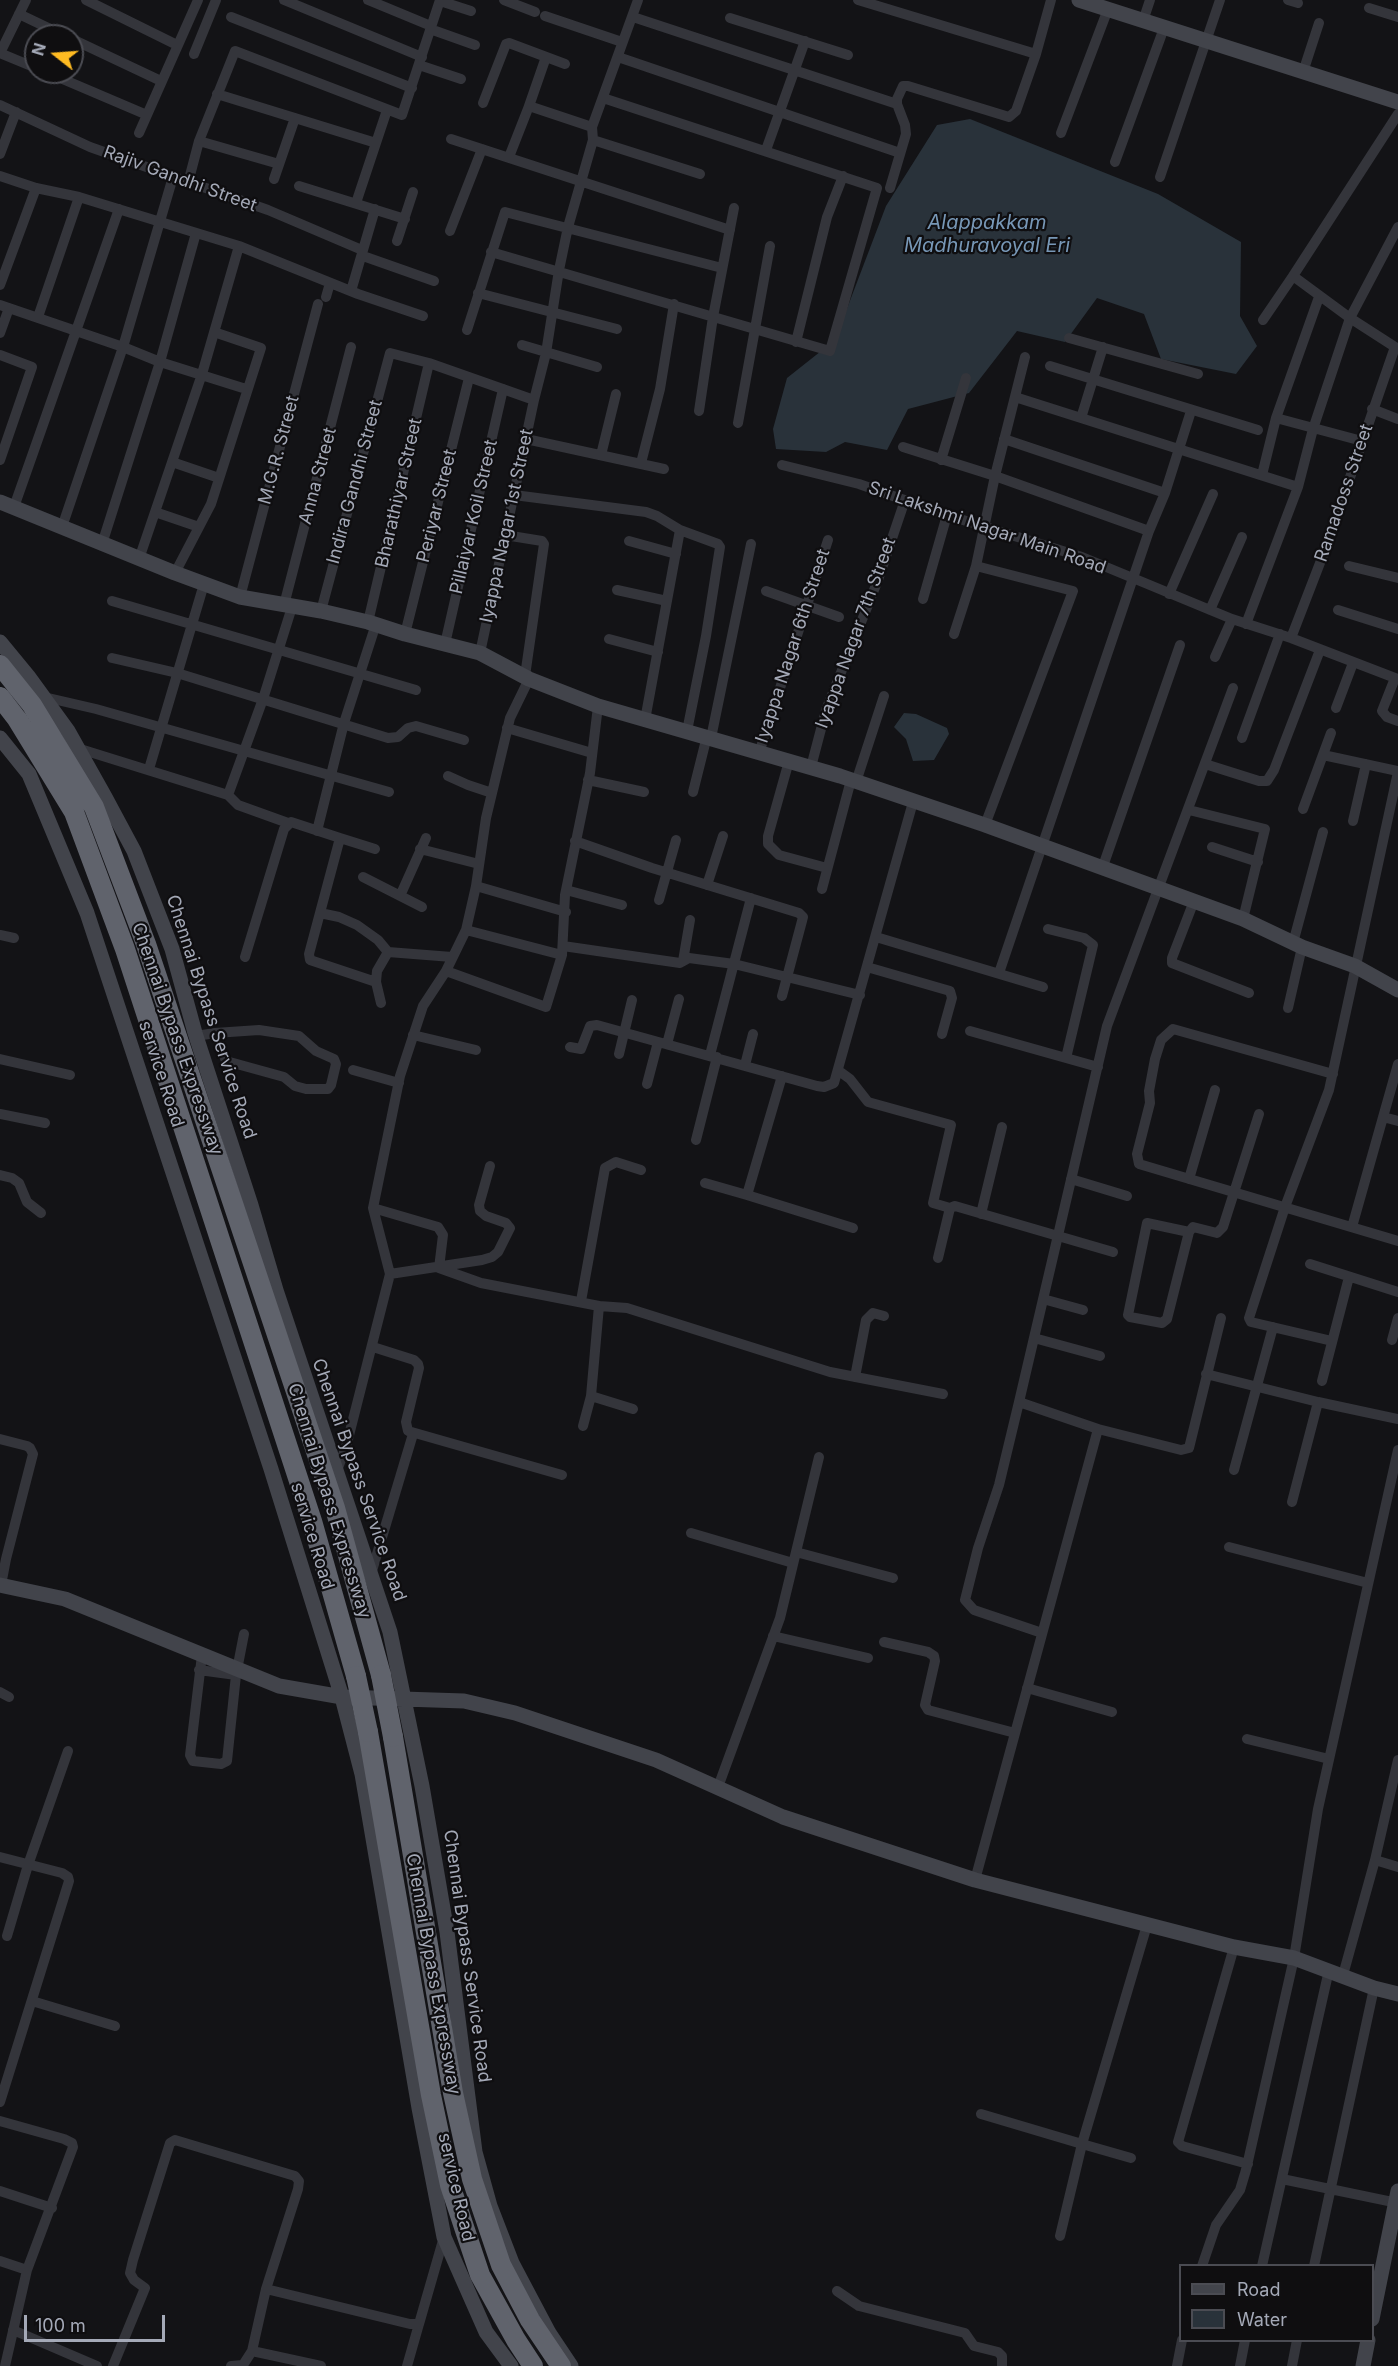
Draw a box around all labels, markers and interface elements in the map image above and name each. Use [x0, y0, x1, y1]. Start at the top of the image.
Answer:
north arrow [24, 24, 84, 84]
text: N [27, 41, 50, 58]
street label: Rajiv Gandhi Street [100, 141, 260, 217]
water label: Alappakkam Madhuravoyal Eri [904, 211, 1070, 258]
street label: M.G.R. Street [254, 393, 304, 507]
street label: Indira Gandhi Street [323, 398, 387, 566]
street label: Bharathiyar Street [371, 416, 427, 570]
street label: Ramadoss Street [1310, 421, 1378, 565]
street label: Anna Street [295, 425, 341, 527]
street label: Iyappa Nagar 1st Street [476, 427, 538, 625]
street label: Pillaiyar Koil Street [446, 438, 502, 596]
street label: Periyar Street [412, 447, 462, 565]
street label: Sri Lakshmi Nagar Main Road [865, 477, 1109, 579]
street label: Iyappa Nagar 7th Street [811, 535, 901, 731]
street label: Iyappa Nagar 6th Street [751, 546, 835, 746]
street label: Chennai Bypass Service Road [161, 892, 261, 1142]
street label: Chennai Bypass Expressway [127, 920, 227, 1158]
street label: service Road [134, 1018, 188, 1130]
street label: Chennai Bypass Service Road [307, 1356, 411, 1604]
street label: Chennai Bypass Expressway [283, 1381, 375, 1621]
street label: service Road [285, 1480, 339, 1592]
street label: Chennai Bypass Service Road [439, 1828, 495, 2084]
street label: Chennai Bypass Expressway [401, 1852, 465, 2096]
street label: service Road [433, 2131, 479, 2243]
legend [1179, 2264, 1374, 2342]
text: Road [1237, 2279, 1280, 2300]
scale bar [27, 2303, 168, 2341]
text: Water [1237, 2309, 1287, 2330]
text: 100 m [35, 2315, 86, 2336]

